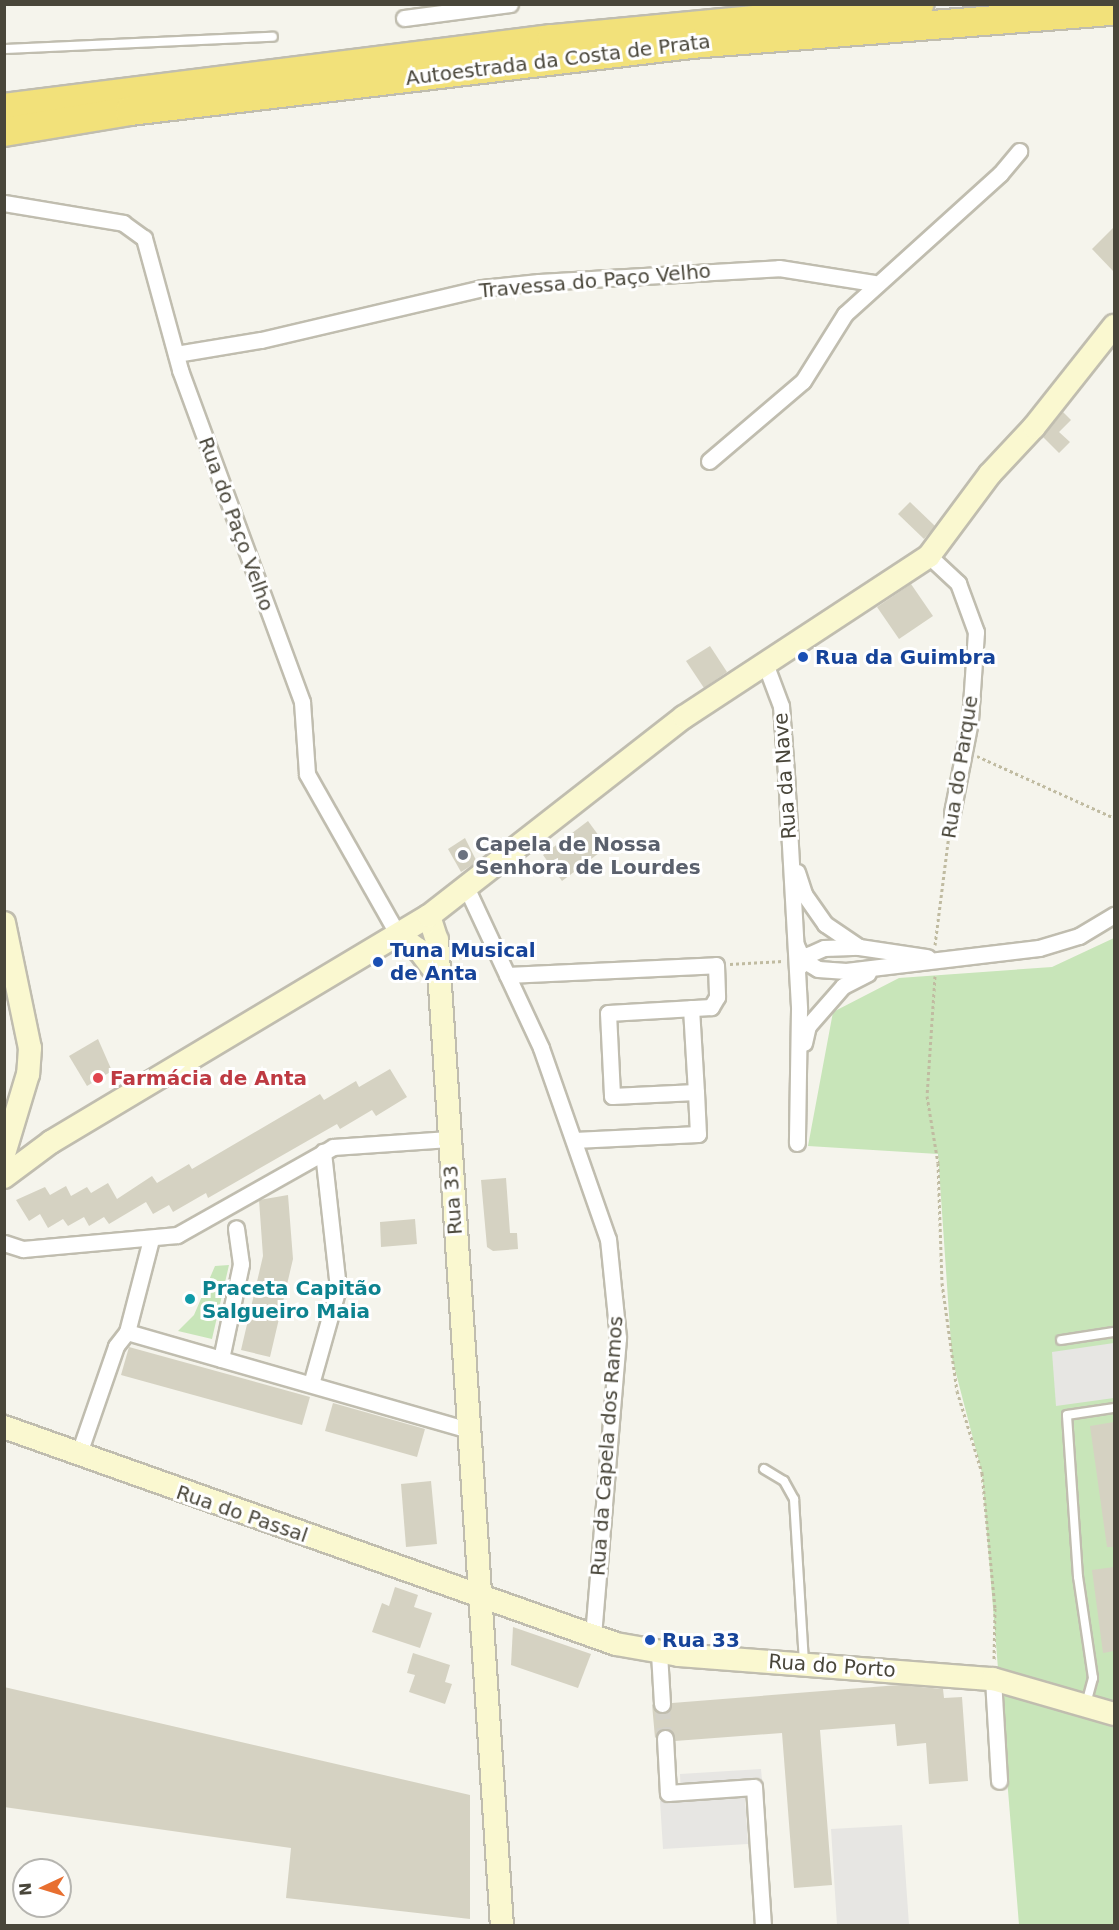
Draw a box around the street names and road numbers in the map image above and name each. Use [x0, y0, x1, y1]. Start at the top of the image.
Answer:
street label: Autoestrada da Costa de Prata [404, 29, 712, 91]
street label: Travessa do Paço Velho [478, 259, 712, 303]
street label: Rua do Paço Velho [193, 434, 279, 614]
street label: Rua do Parque [937, 694, 983, 840]
street label: Rua da Nave [769, 712, 801, 840]
street label: Rua 33 [439, 1164, 467, 1236]
street label: Rua da Capela dos Ramos [586, 1315, 628, 1577]
street label: Rua do Passal [173, 1480, 311, 1548]
street label: Rua do Porto [768, 1650, 896, 1682]

